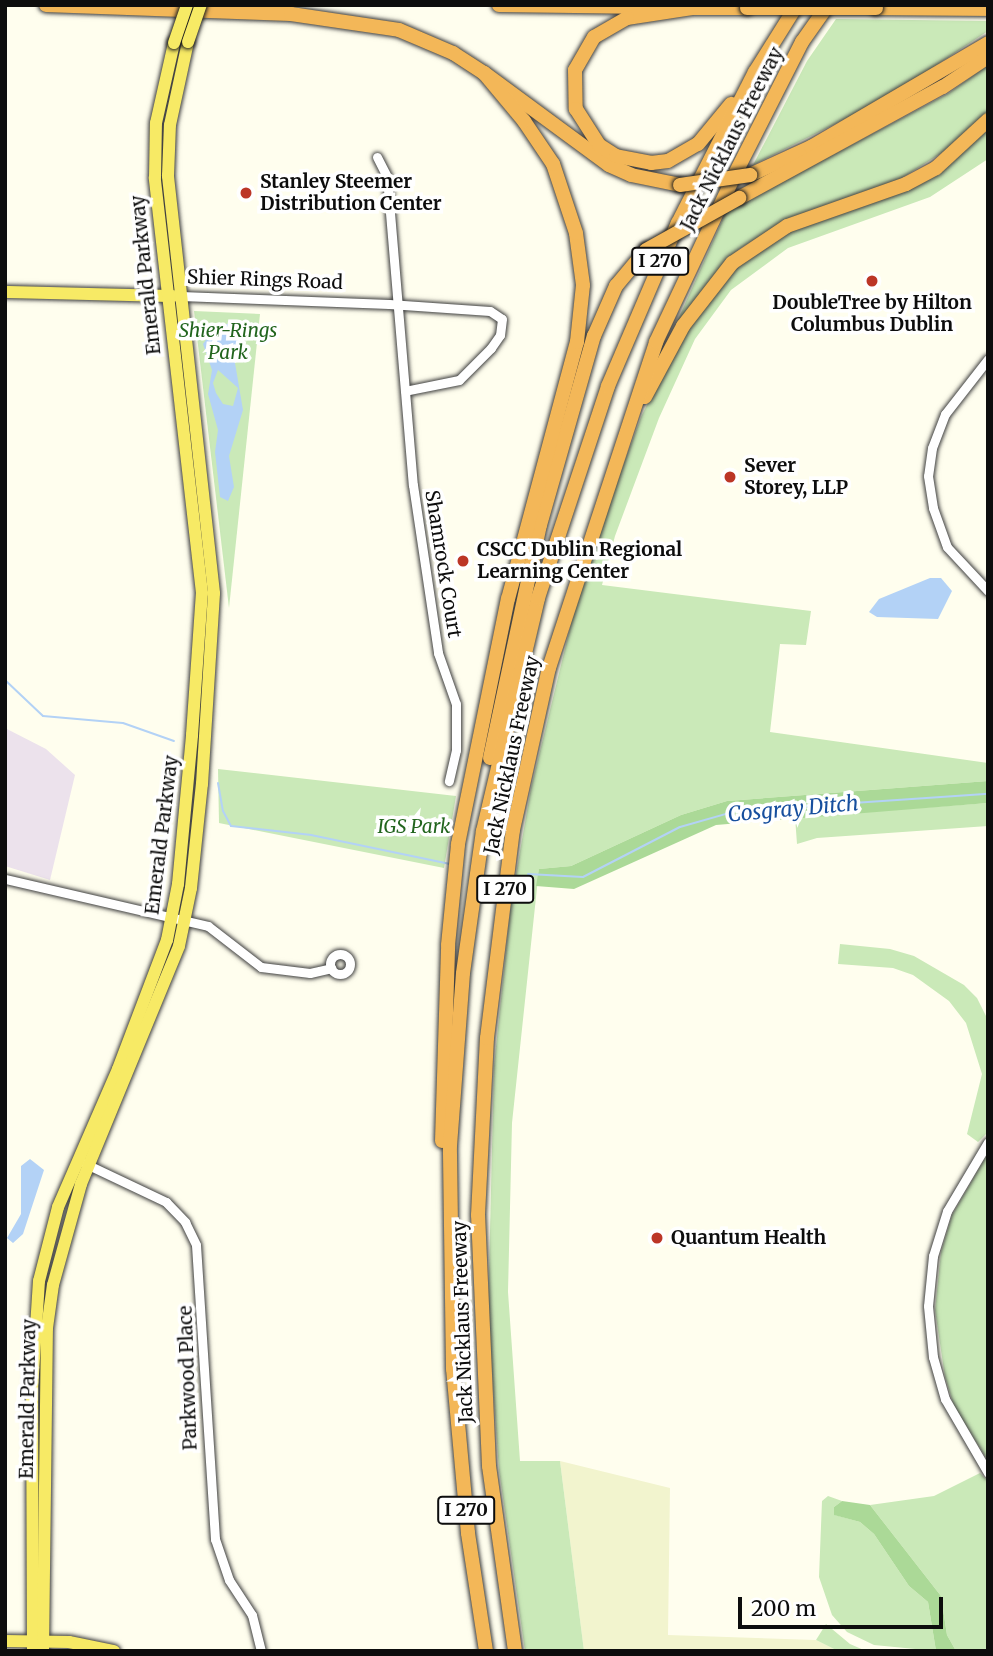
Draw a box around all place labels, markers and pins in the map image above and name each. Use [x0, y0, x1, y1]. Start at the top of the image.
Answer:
place label: Stanley Steemer Distribution Center [260, 171, 442, 215]
marker: Stanley Steemer Distribution Center [238, 185, 254, 201]
marker: DoubleTree by Hilton Columbus Dublin [864, 273, 880, 289]
place label: DoubleTree by Hilton Columbus Dublin [772, 292, 972, 336]
place label: Sever Storey, LLP [744, 455, 848, 499]
marker: Sever Storey, LLP [722, 469, 738, 485]
place label: CSCC Dublin Regional Learning Center [477, 539, 682, 583]
marker: CSCC Dublin Regional Learning Center [455, 553, 471, 569]
place label: Quantum Health [671, 1227, 826, 1249]
marker: Quantum Health [649, 1230, 665, 1246]

